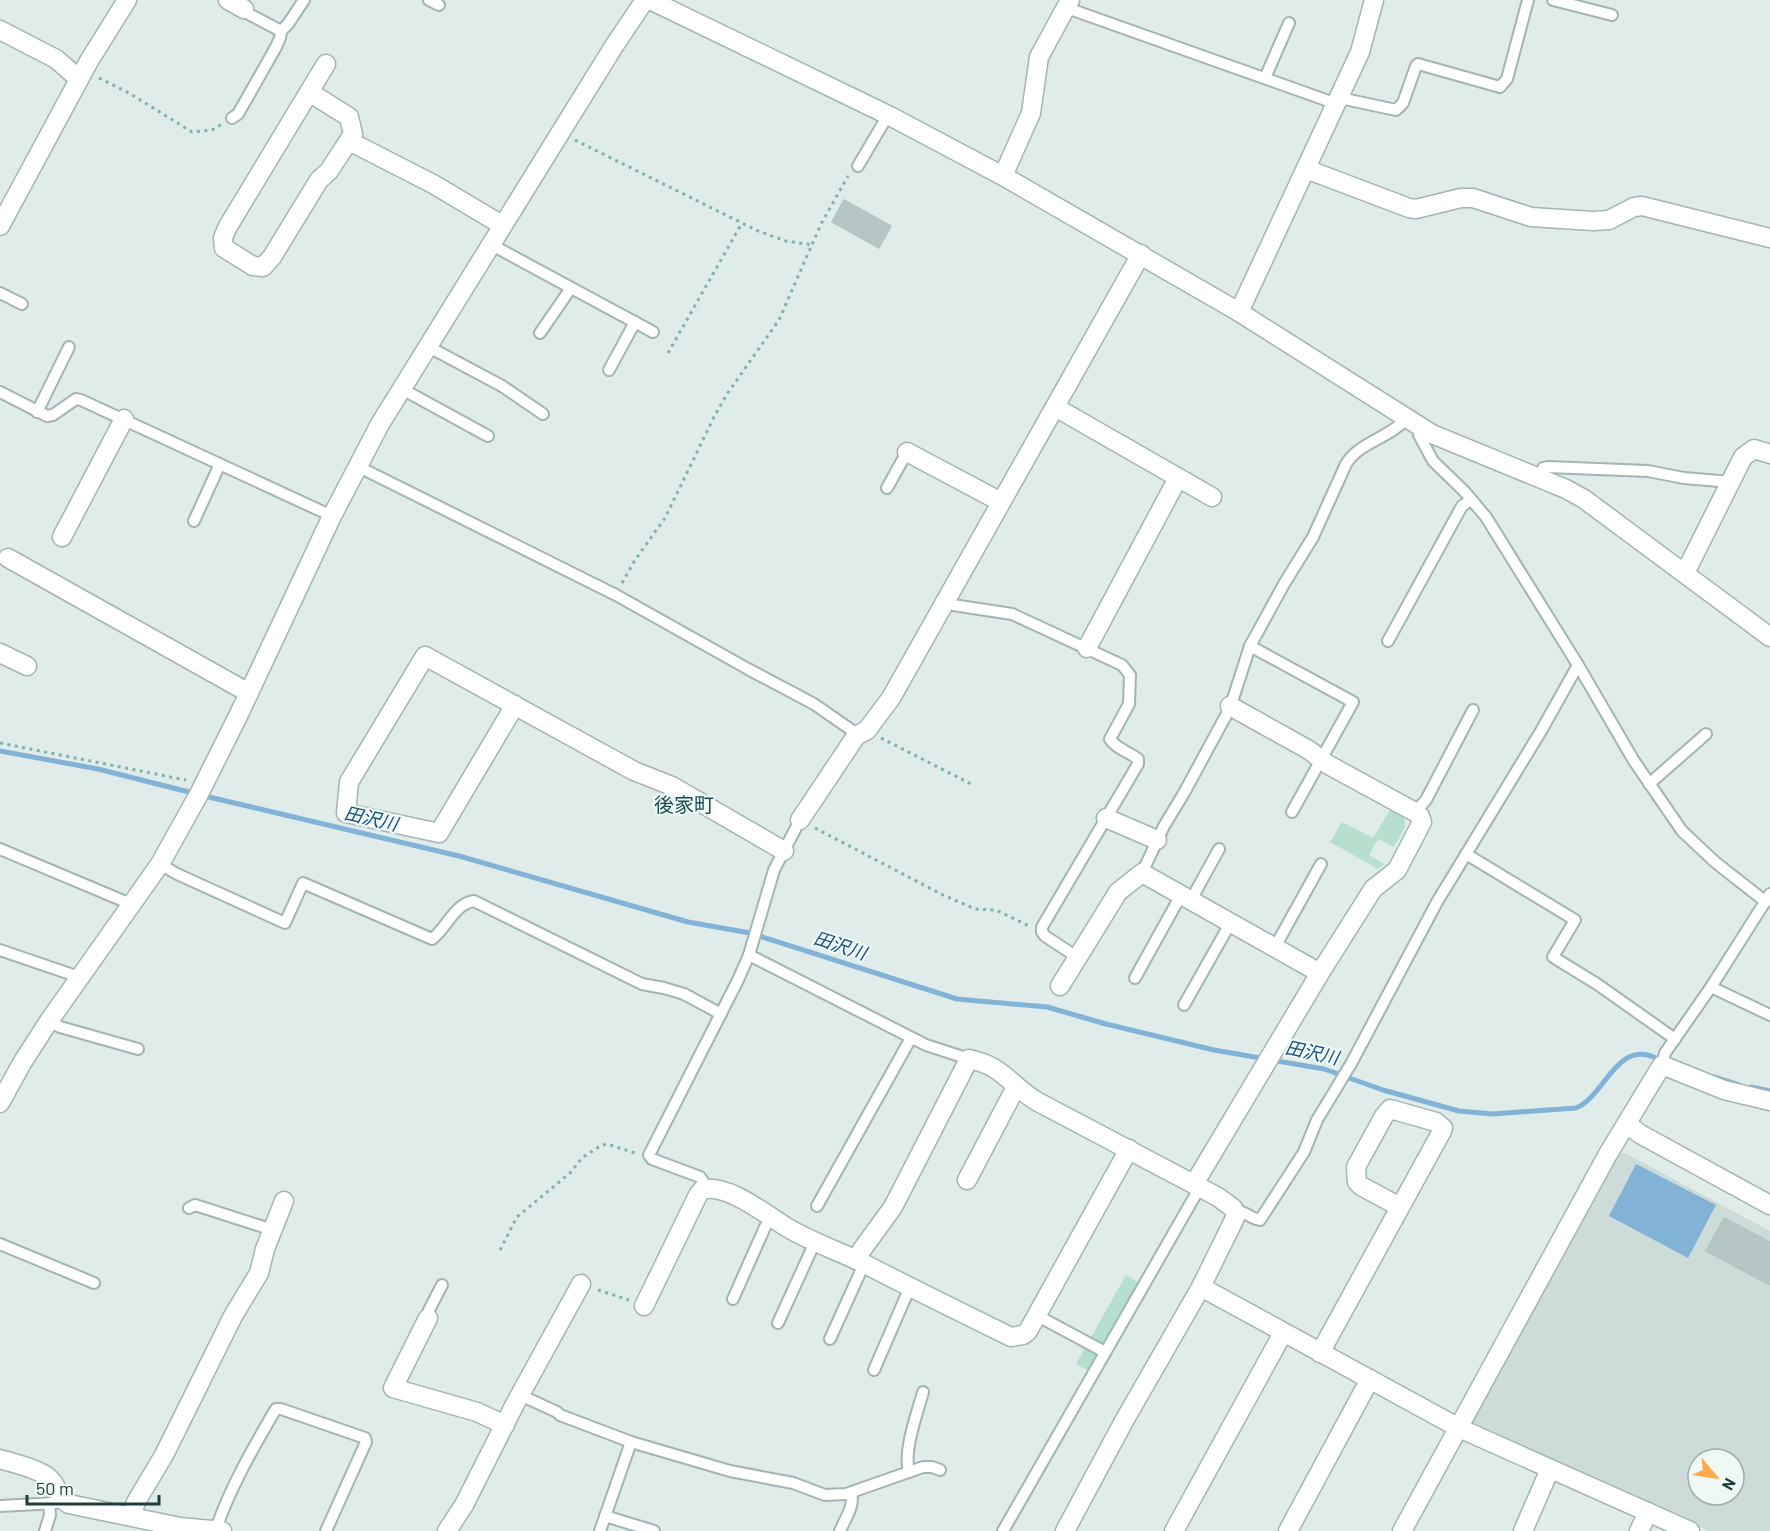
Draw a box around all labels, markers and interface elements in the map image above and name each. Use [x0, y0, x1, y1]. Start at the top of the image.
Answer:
district label: 後家町 [654, 792, 714, 816]
water label: 田沢川 [342, 801, 402, 835]
water label: 田沢川 [811, 926, 871, 964]
water label: 田沢川 [1284, 1036, 1343, 1069]
north arrow [1686, 1447, 1746, 1507]
scale bar [27, 1468, 159, 1506]
text: N [1719, 1475, 1740, 1494]
text: 50 m [36, 1477, 74, 1499]

